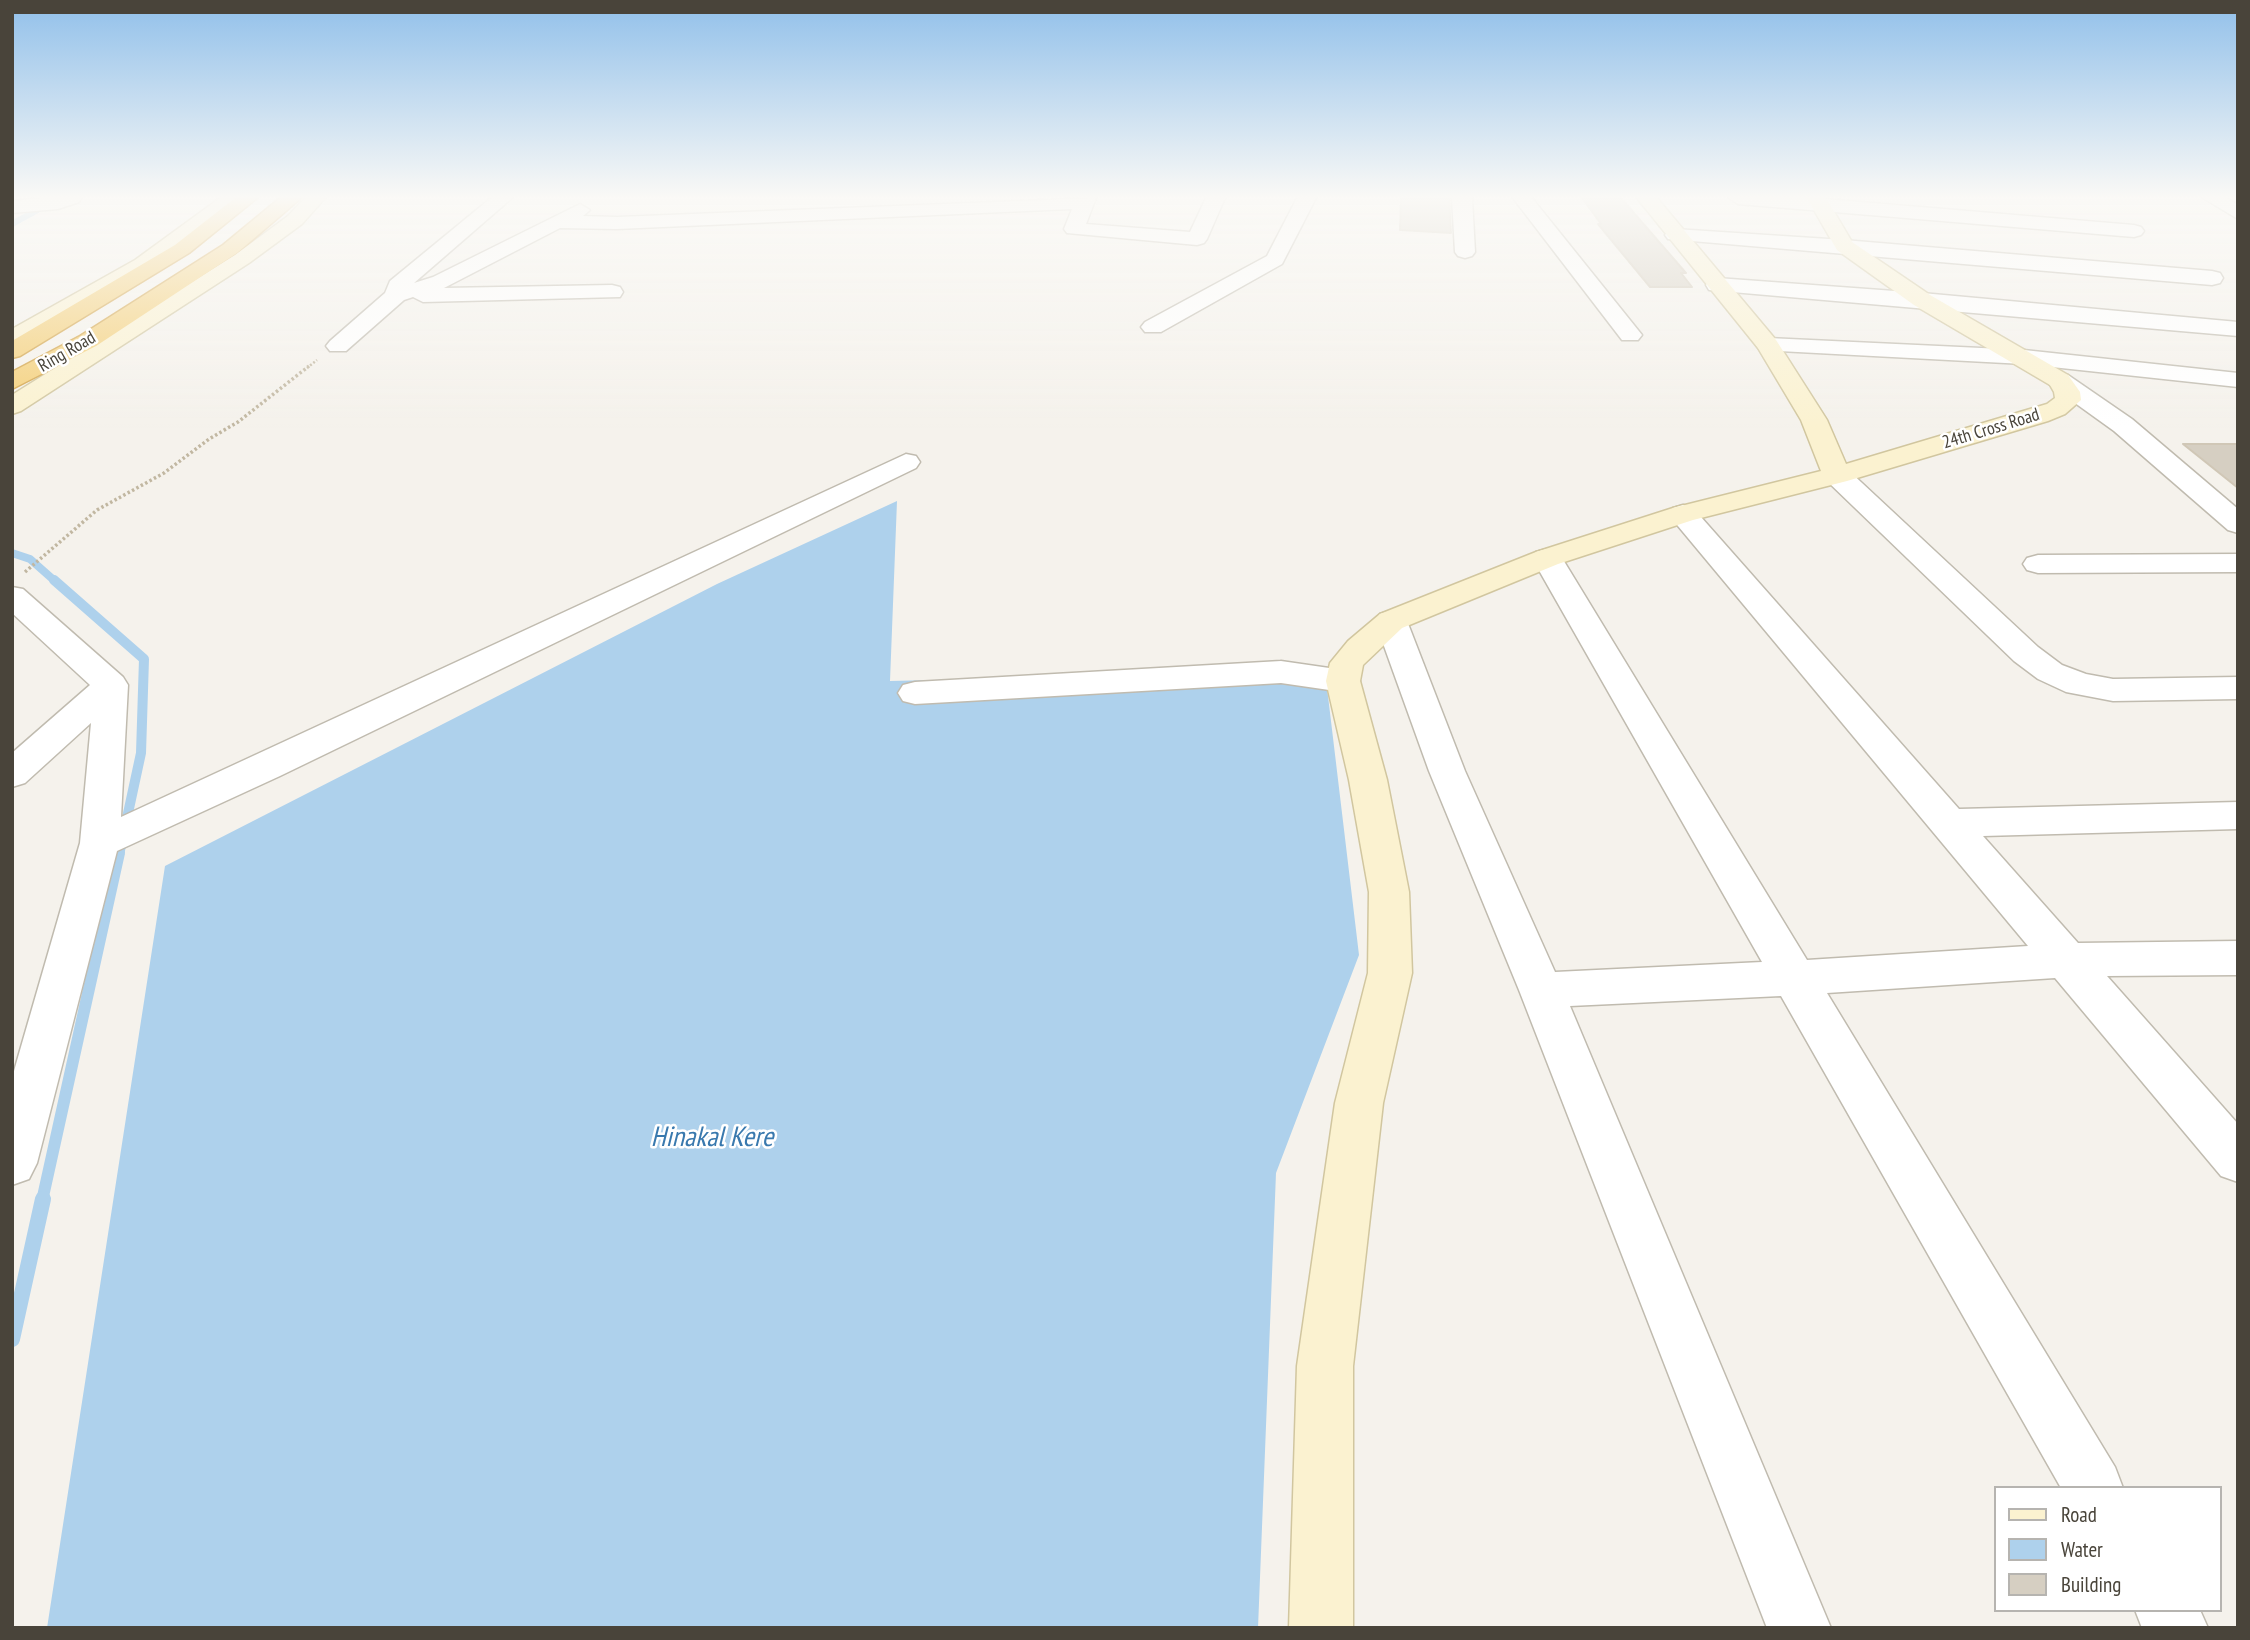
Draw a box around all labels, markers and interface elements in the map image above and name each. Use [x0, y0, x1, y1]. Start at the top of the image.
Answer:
street label: Ring Road [34, 327, 100, 377]
street label: 24th Cross Road [1940, 404, 2042, 454]
water label: Hinakal Kere [651, 1121, 773, 1155]
legend [1994, 1486, 2222, 1612]
text: Road [2061, 1501, 2097, 1528]
text: Water [2061, 1536, 2103, 1563]
text: Building [2061, 1571, 2121, 1598]

